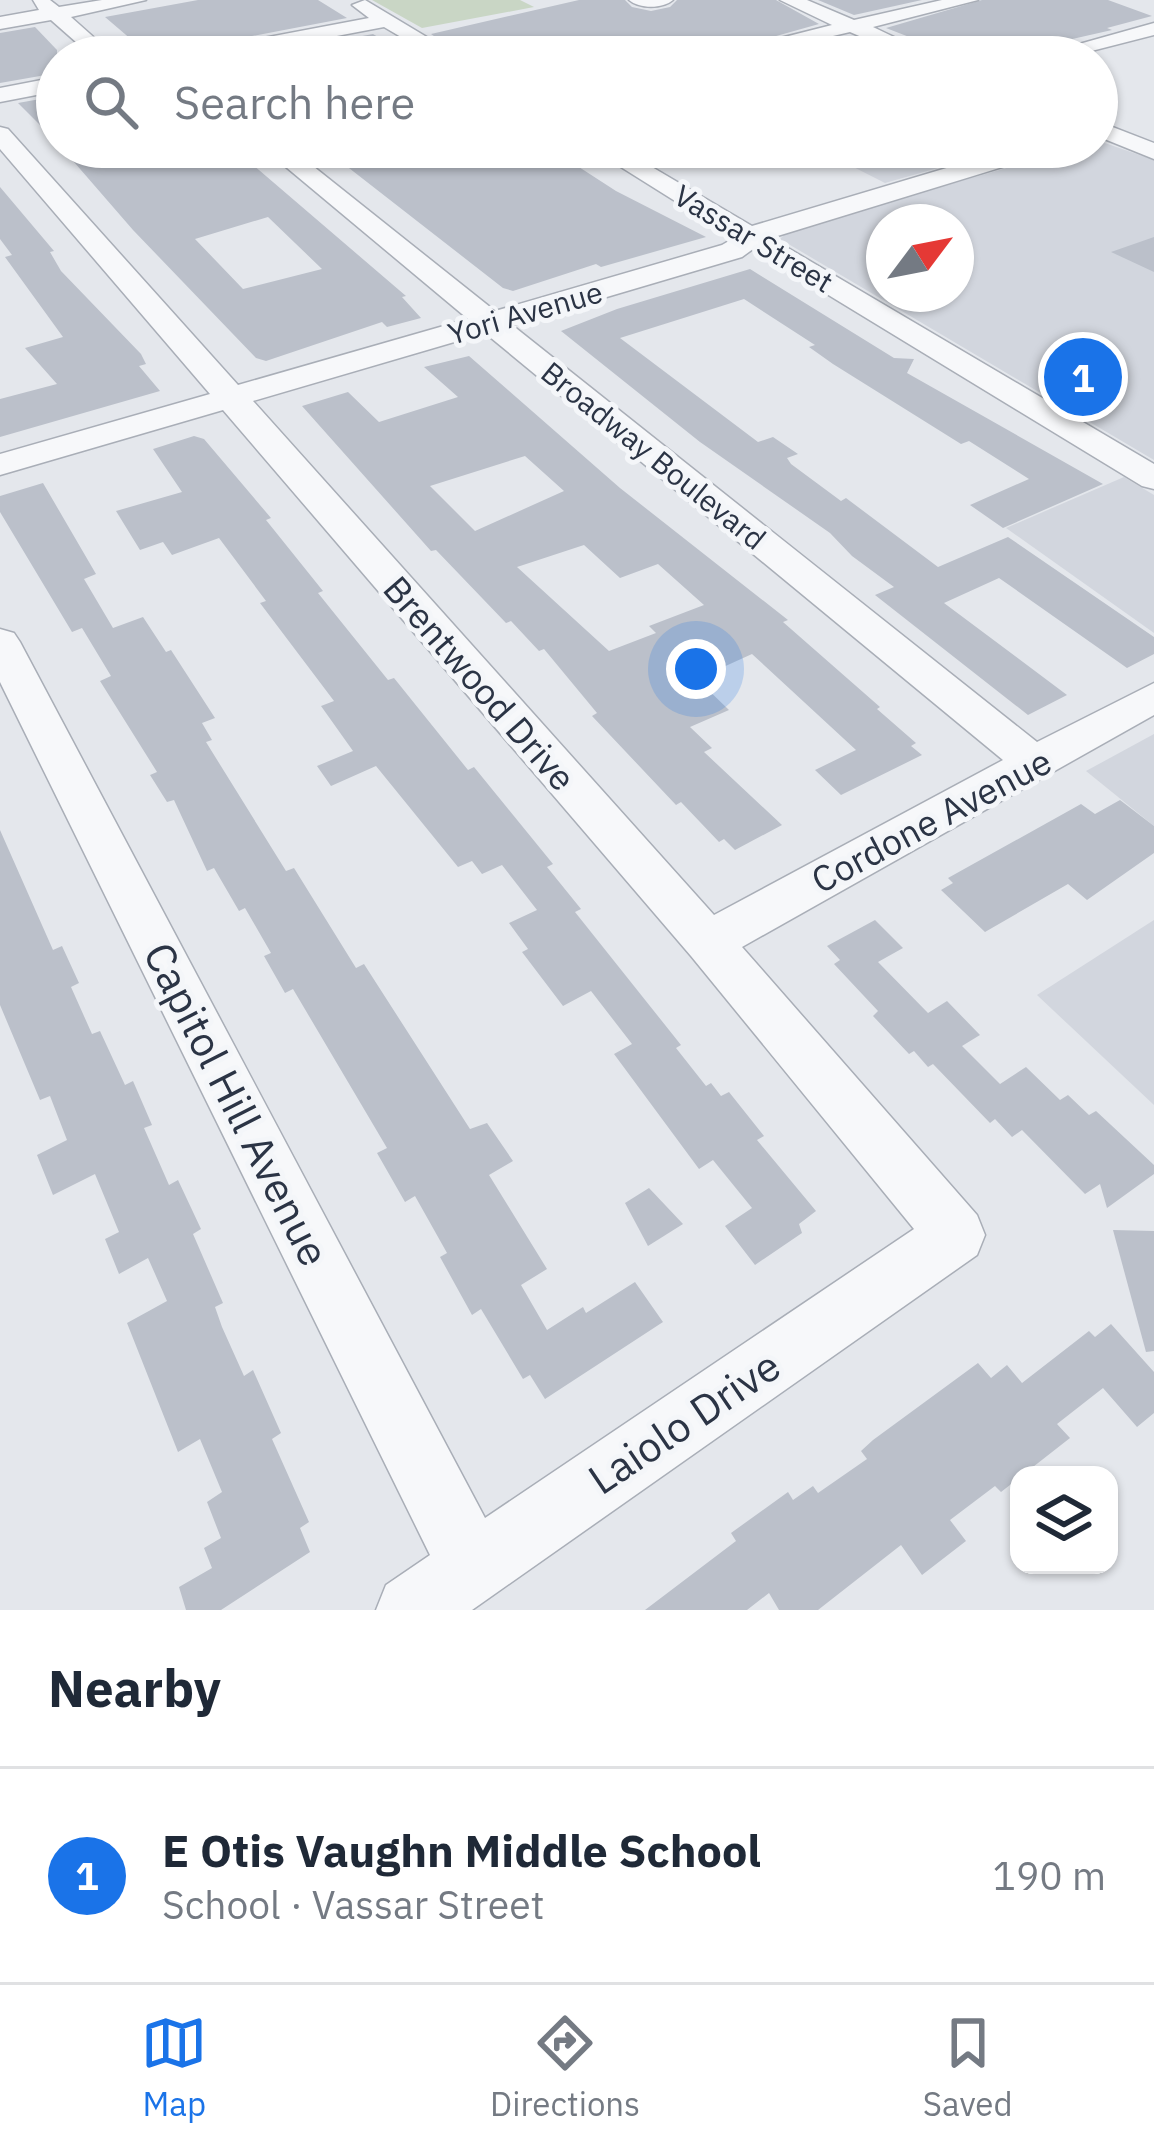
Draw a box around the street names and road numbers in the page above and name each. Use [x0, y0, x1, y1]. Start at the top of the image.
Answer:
street label: Vassar Street [667, 175, 841, 301]
street label: Yori Avenue [443, 271, 607, 353]
street label: Broadway Boulevard [534, 352, 774, 558]
street label: Brentwood Drive [374, 566, 586, 800]
street label: Cordone Avenue [803, 737, 1059, 903]
street label: Capitol Hill Avenue [132, 933, 342, 1275]
street label: Laiolo Drive [578, 1338, 790, 1506]

